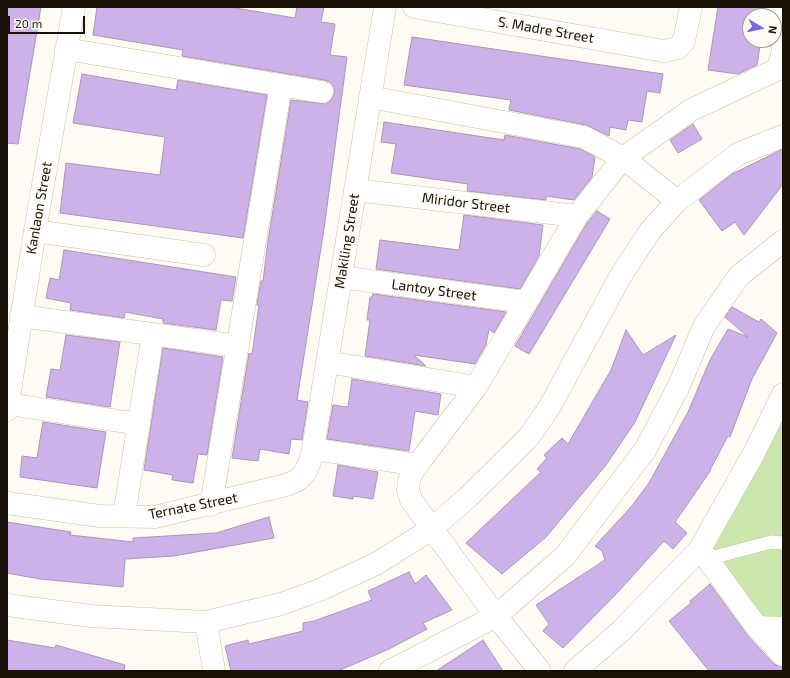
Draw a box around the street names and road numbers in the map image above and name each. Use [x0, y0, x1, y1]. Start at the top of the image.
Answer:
street label: S. Madre Street [497, 13, 595, 47]
street label: Kanlaon Street [23, 160, 55, 256]
street label: Miridor Street [421, 189, 511, 217]
street label: Makiling Street [331, 192, 363, 290]
street label: Lantoy Street [390, 276, 478, 304]
street label: Ternate Street [147, 489, 239, 523]

